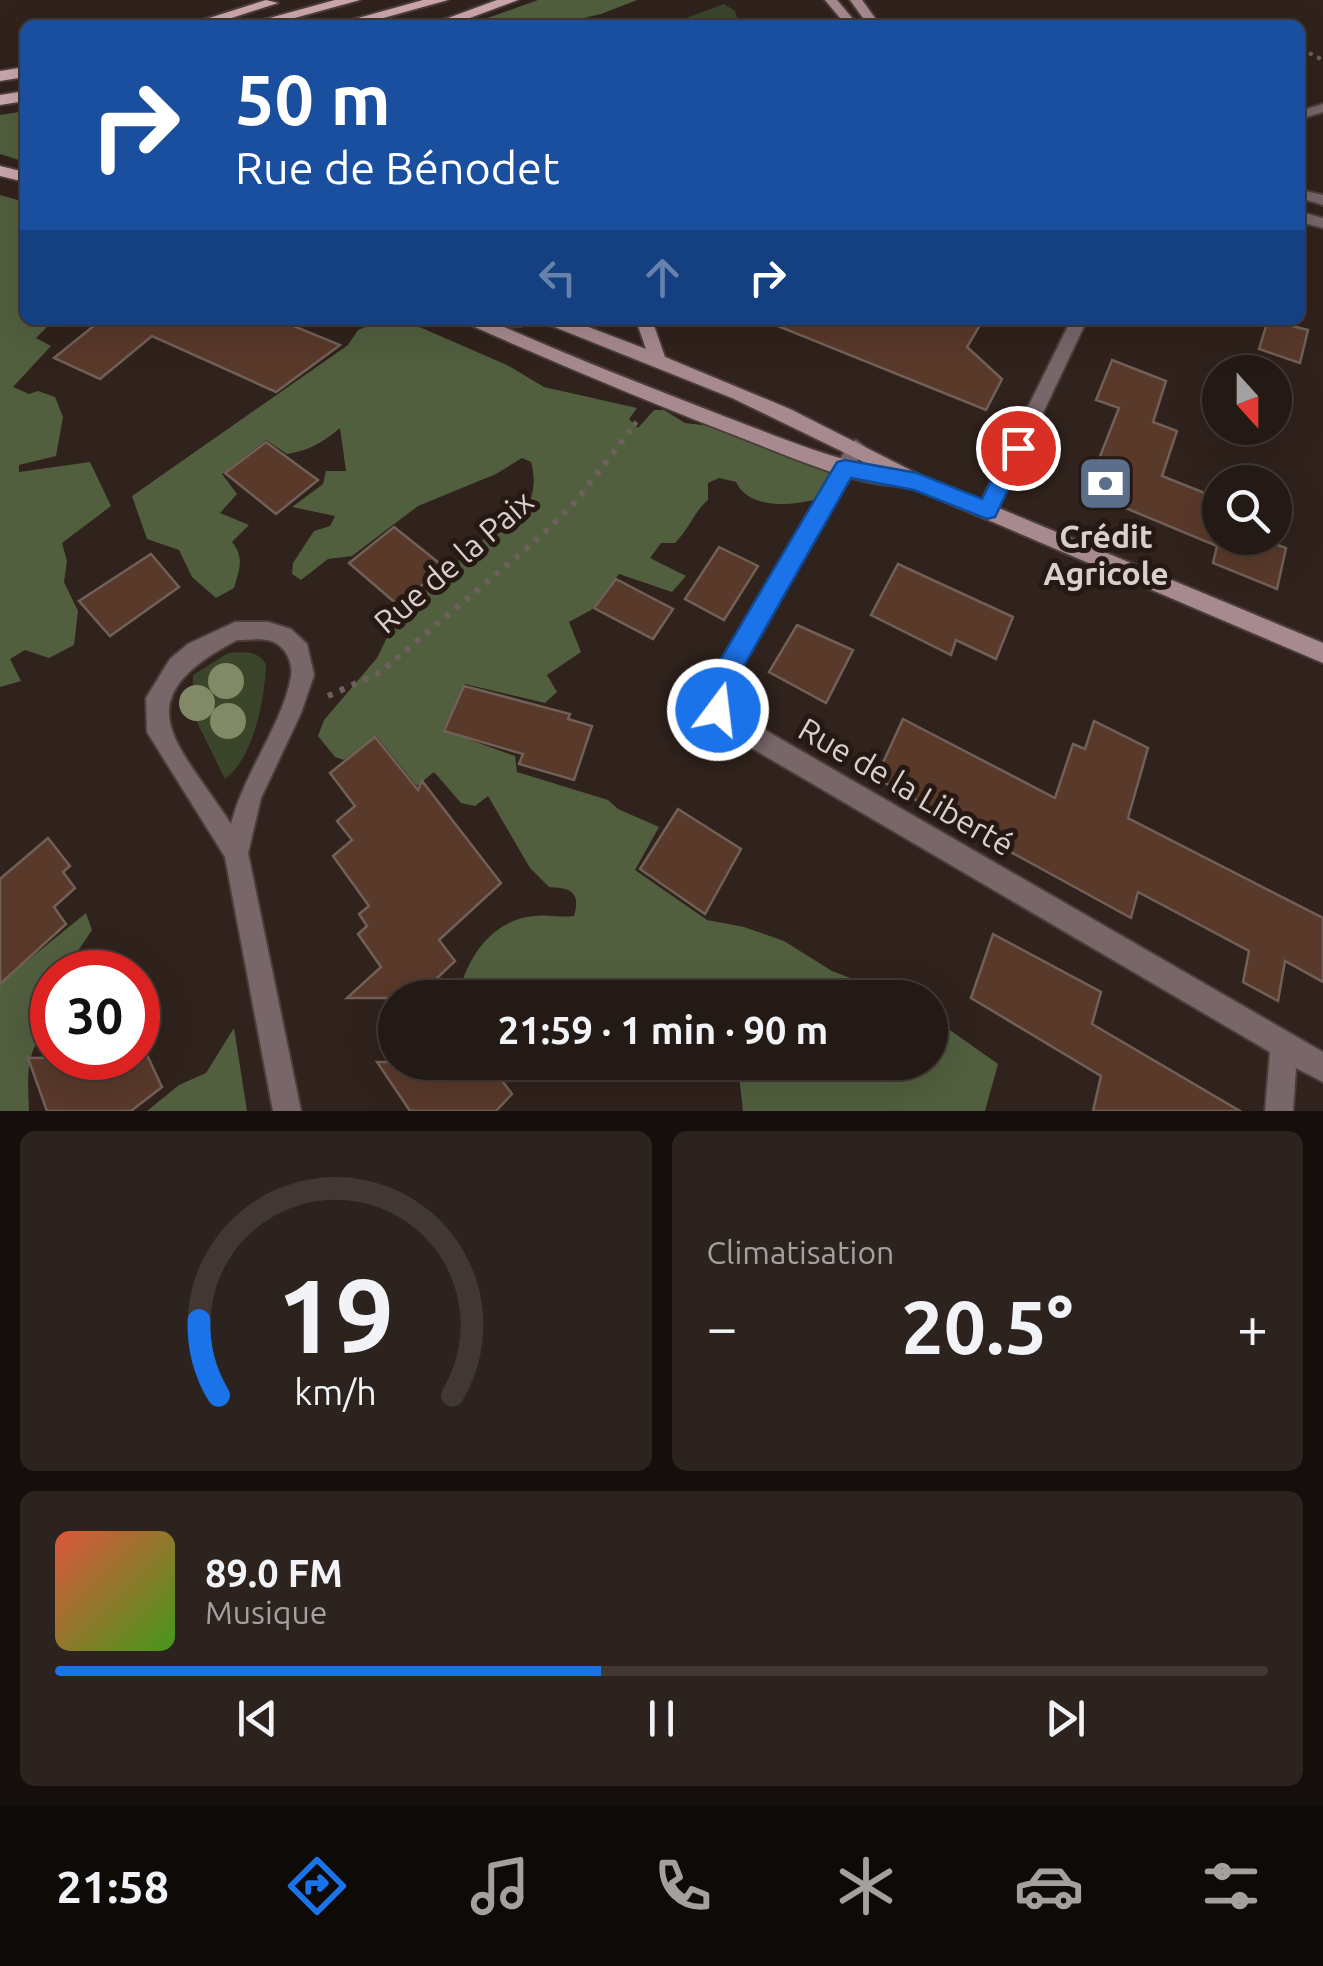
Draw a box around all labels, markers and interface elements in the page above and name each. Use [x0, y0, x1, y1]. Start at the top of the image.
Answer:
icon: right [70, 60, 200, 190]
text: 50 m [235, 60, 391, 138]
text: Rue de Bénodet [235, 142, 560, 193]
icon: left [530, 250, 585, 305]
icon: ahead [635, 250, 690, 305]
icon: right [740, 250, 795, 305]
north arrow [1202, 355, 1292, 445]
map controls [1202, 355, 1292, 555]
pin [976, 406, 1061, 491]
icon: arrive [991, 421, 1046, 476]
bank icon: Crédit Agricole [1076, 453, 1136, 513]
button: search [1202, 465, 1292, 555]
street label: Rue de la Paix [367, 483, 540, 640]
place label: Crédit Agricole [1043, 518, 1169, 591]
position arrow [666, 658, 770, 762]
street label: Rue de la Liberté [793, 710, 1020, 862]
speed limit sign: 30 [30, 950, 160, 1080]
text: 21:59 · 1 min · 90 m [498, 1009, 828, 1051]
text: Climatisation [707, 1234, 894, 1270]
text: 19 [277, 1256, 394, 1373]
text: 20.5° [901, 1284, 1073, 1368]
text: − [707, 1296, 738, 1357]
text: + [1237, 1296, 1268, 1357]
text: km/h [294, 1372, 377, 1412]
text: 89.0 FM [205, 1552, 343, 1594]
text: Musique [205, 1594, 327, 1630]
icon: previous [230, 1691, 285, 1746]
icon: pause [634, 1691, 689, 1746]
icon: next [1038, 1691, 1093, 1746]
icon: directions [282, 1851, 352, 1921]
icon: music [465, 1851, 535, 1921]
icon: phone [648, 1851, 718, 1921]
icon: climate [831, 1851, 901, 1921]
icon: car [1014, 1851, 1084, 1921]
icon: filters [1196, 1851, 1266, 1921]
text: 21:58 [56, 1861, 169, 1912]

